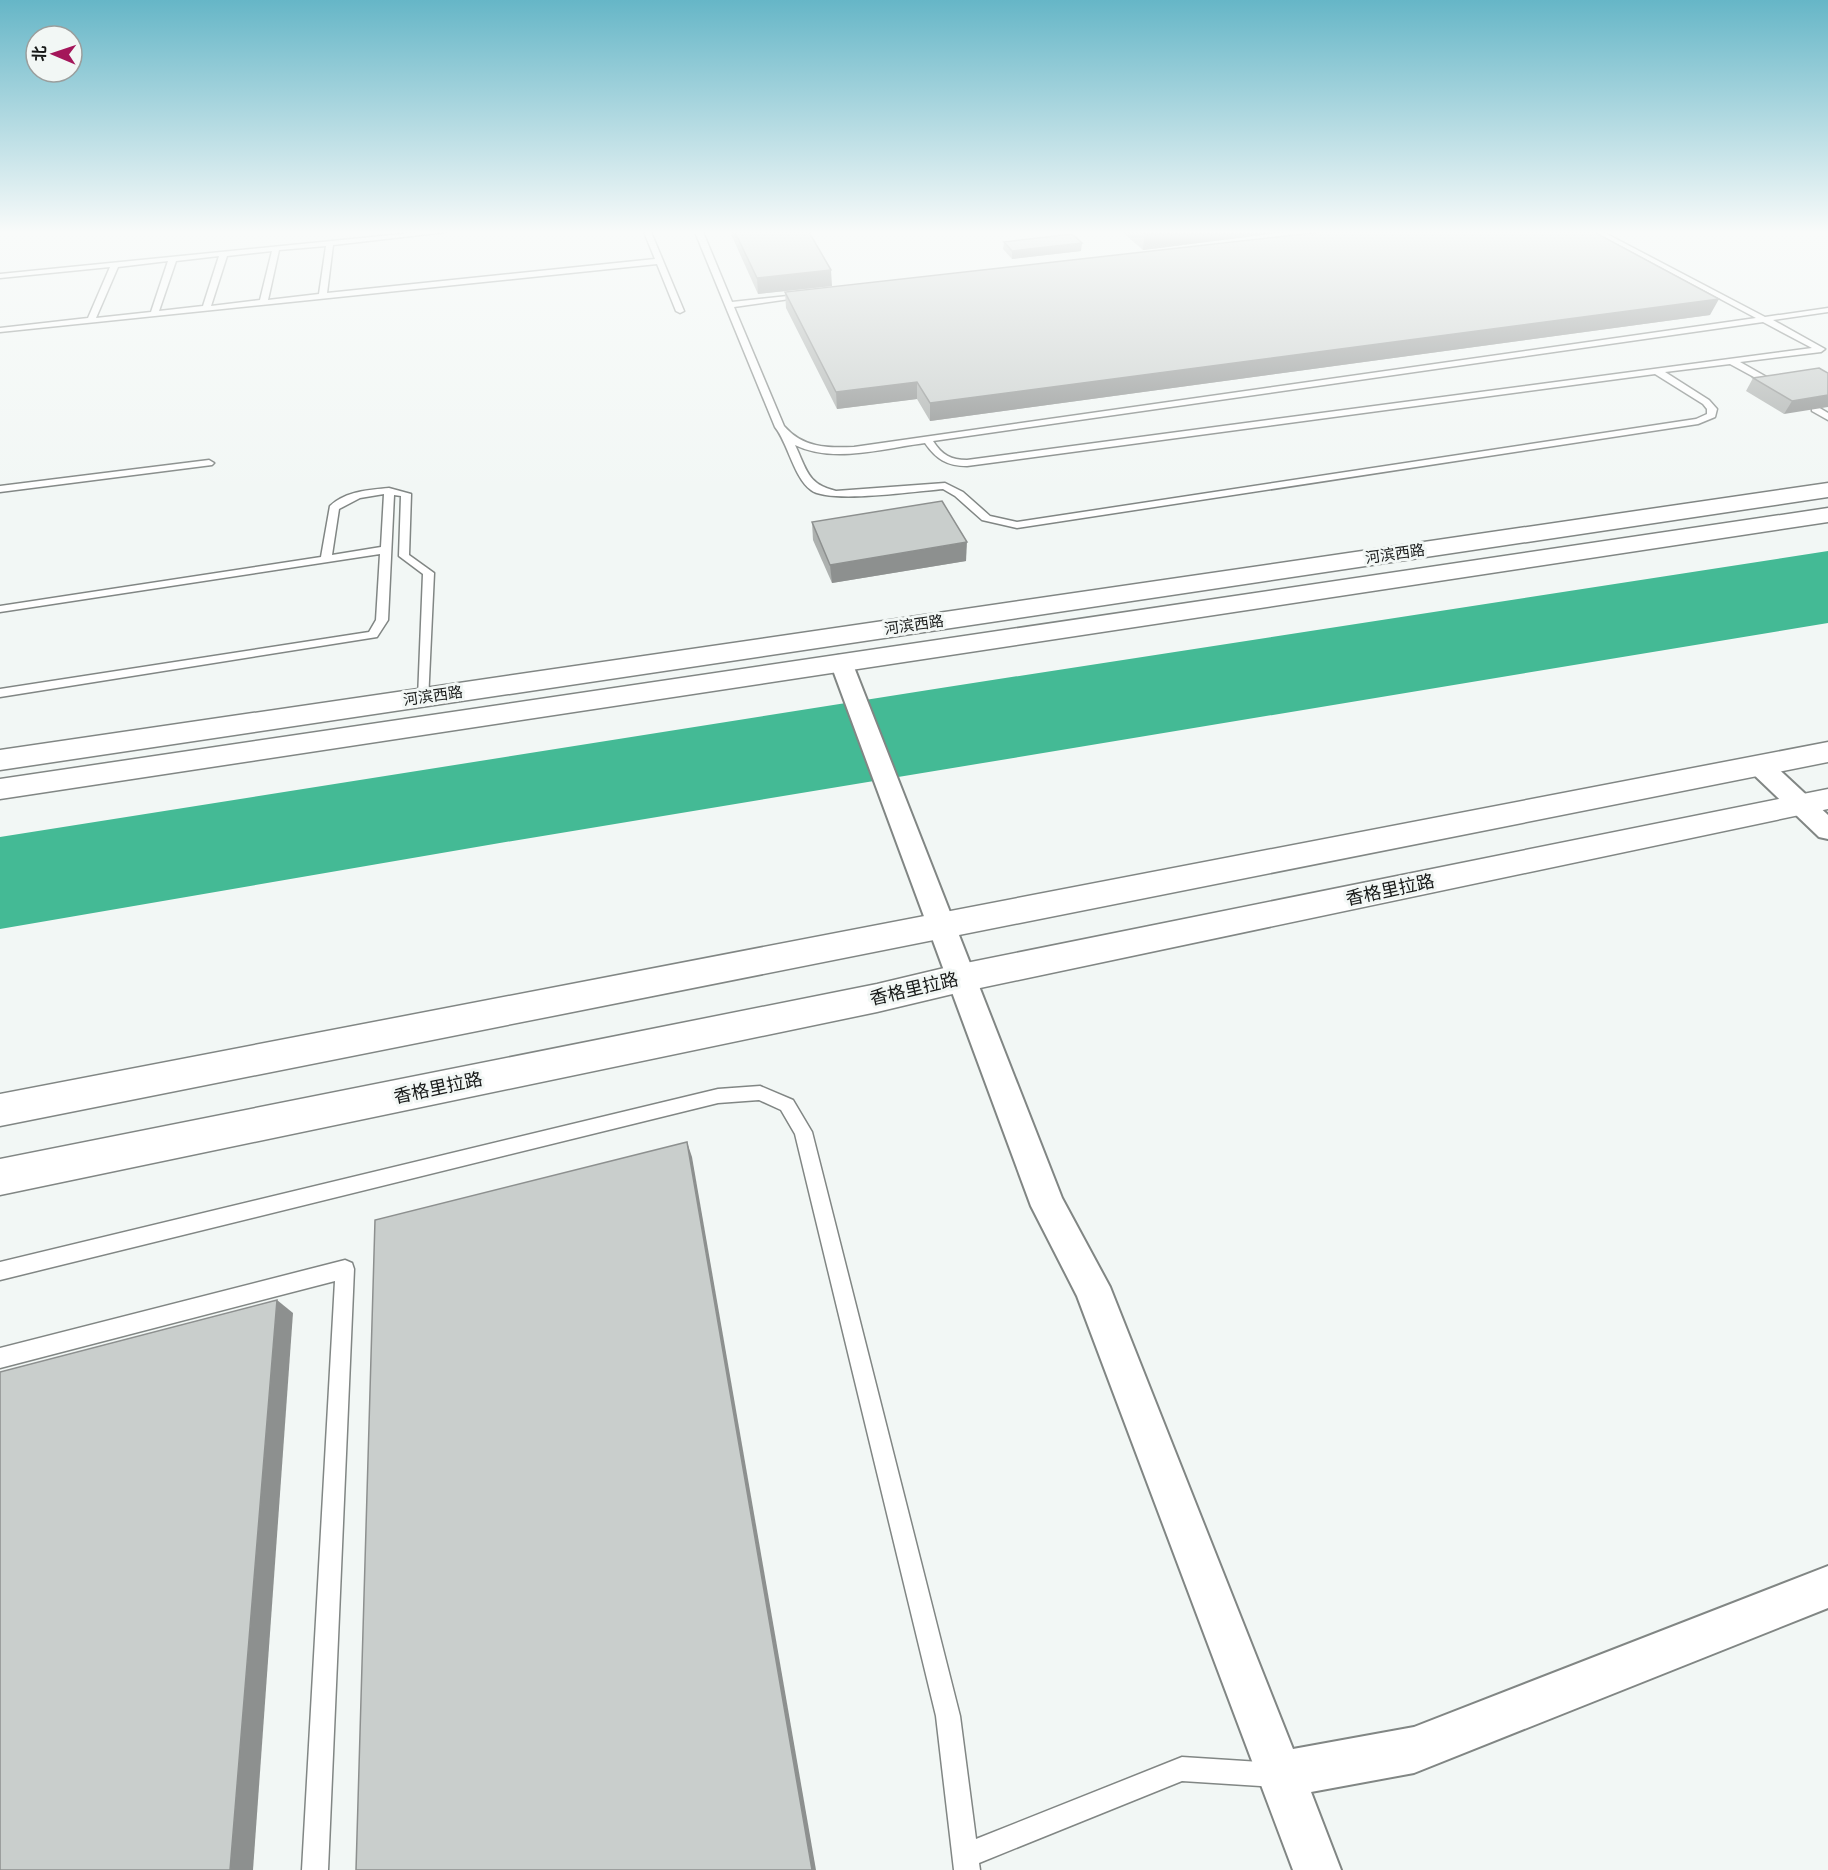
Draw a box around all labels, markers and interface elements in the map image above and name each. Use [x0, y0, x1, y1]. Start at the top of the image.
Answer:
north arrow [24, 24, 84, 84]
text: 北 [30, 45, 49, 62]
street label: 河滨西路 [1364, 540, 1426, 567]
street label: 河滨西路 [883, 611, 945, 638]
street label: 河滨西路 [402, 682, 464, 709]
street label: 香格里拉路 [1344, 870, 1436, 910]
street label: 香格里拉路 [868, 968, 960, 1010]
street label: 香格里拉路 [392, 1068, 484, 1108]

